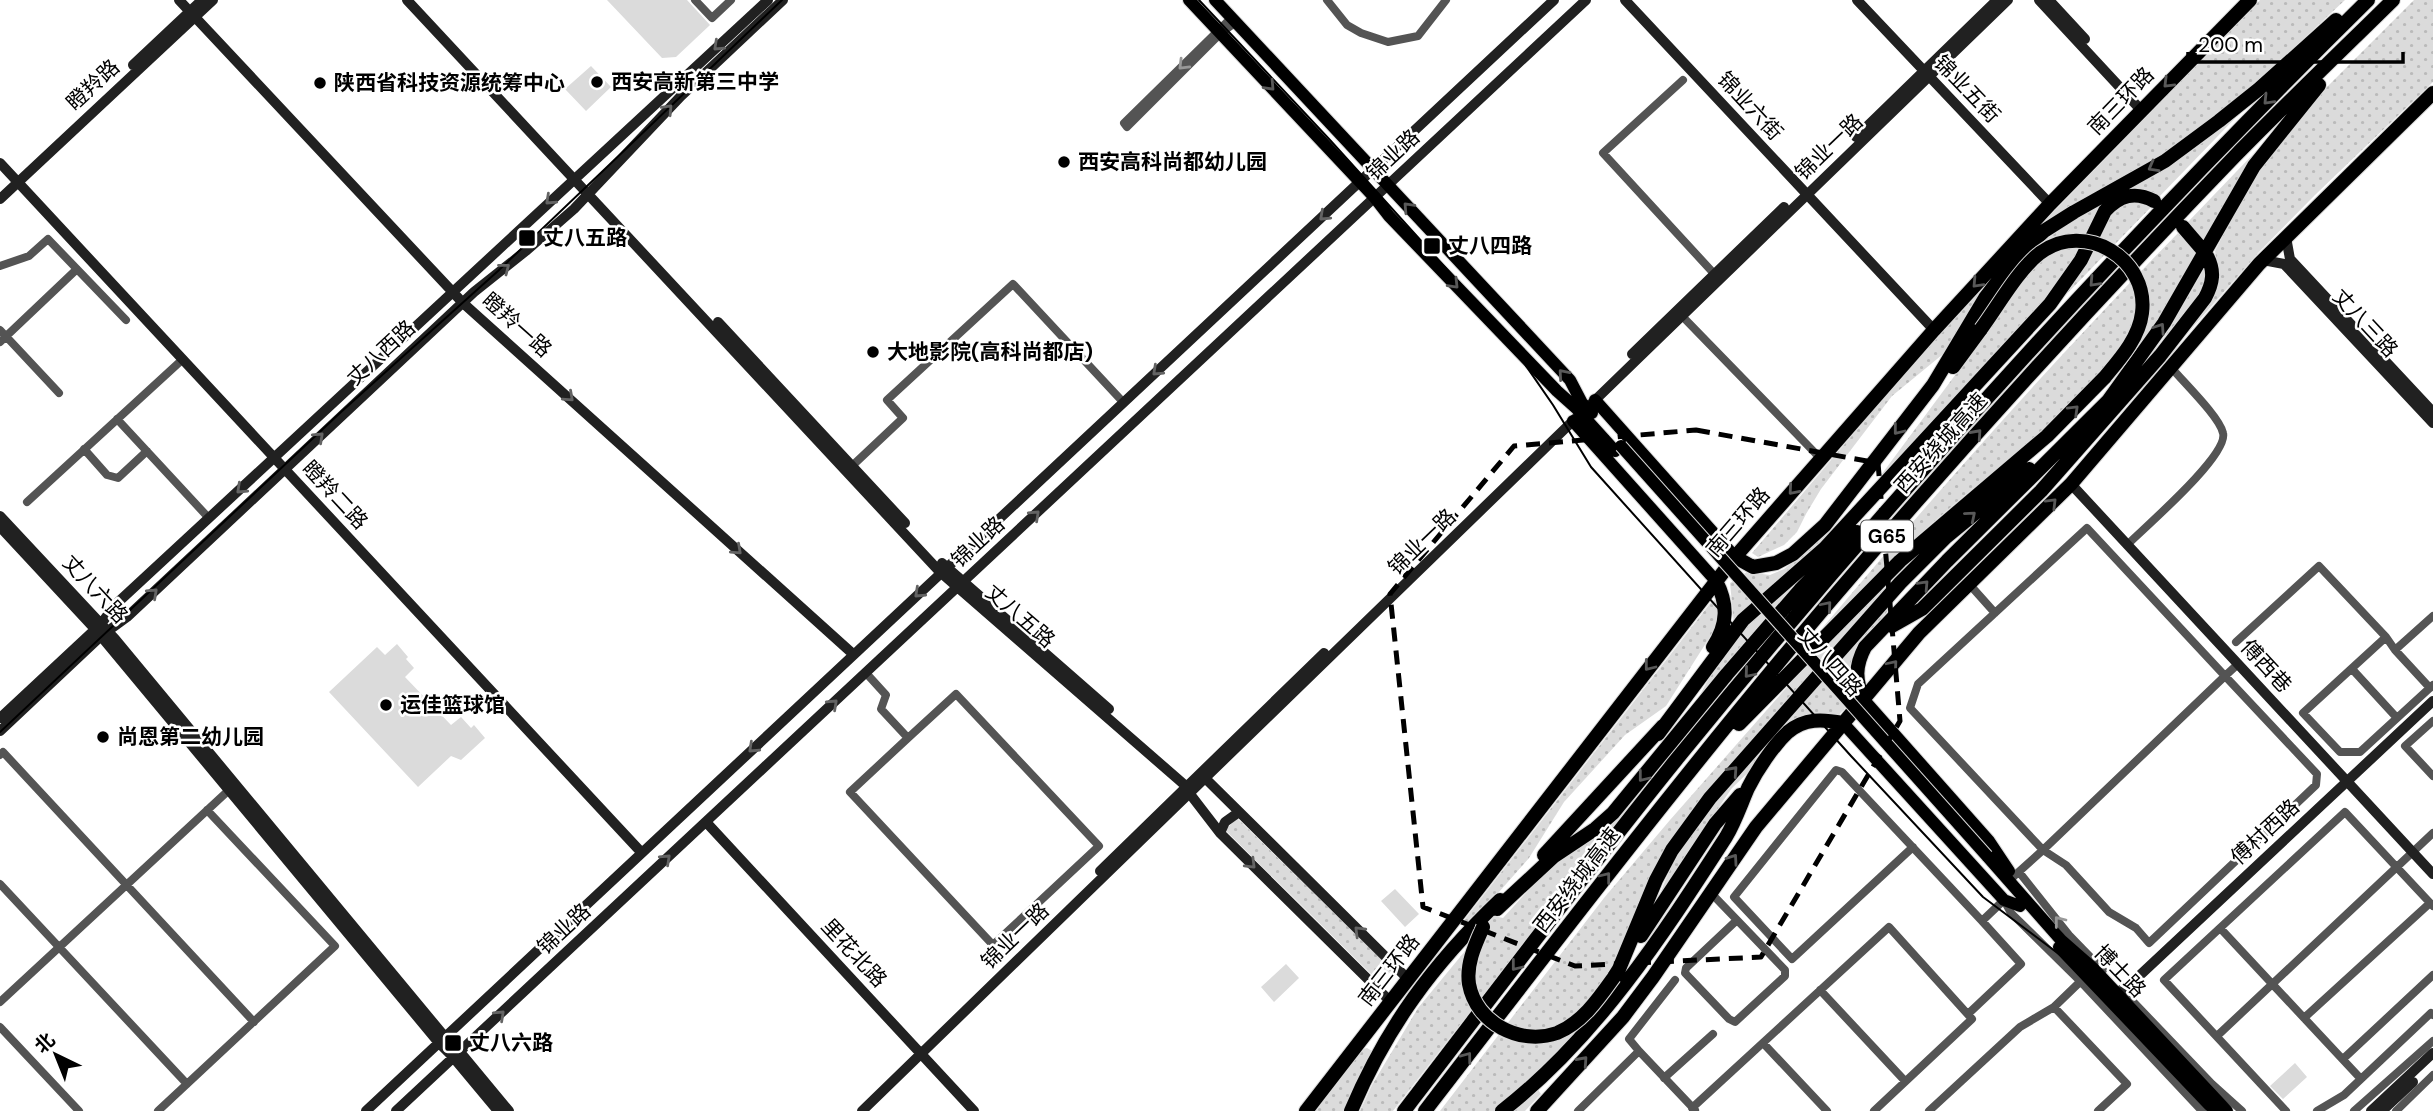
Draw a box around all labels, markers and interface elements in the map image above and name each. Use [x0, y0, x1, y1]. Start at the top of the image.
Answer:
scale bar [2188, 21, 2403, 65]
text: 200 m [2198, 31, 2263, 59]
one-way arrow [713, 38, 726, 51]
street label: 锦业五街 [1928, 49, 2006, 129]
street label: 瞪羚路 [60, 53, 126, 117]
one-way arrow [1178, 56, 1191, 69]
street label: 南三环路 [2082, 61, 2160, 141]
street label: 锦业六街 [1711, 66, 1789, 146]
place label: 西安高新第三中学 [611, 68, 779, 96]
place label: 陕西省科技资源统筹中心 [334, 69, 565, 97]
marker: 西安高新第三中学 [589, 74, 605, 90]
marker: 陕西省科技资源统筹中心 [312, 75, 328, 91]
one-way arrow [2163, 75, 2176, 88]
one-way arrow [1261, 78, 1274, 91]
one-way arrow [2263, 92, 2276, 105]
one-way arrow [659, 104, 672, 117]
street label: 锦业一路 [1789, 108, 1869, 186]
street label: 锦业路 [1360, 123, 1426, 187]
place label: 西安高科尚都幼儿园 [1078, 148, 1267, 176]
marker: 西安高科尚都幼儿园 [1056, 154, 1072, 170]
one-way arrow [2148, 159, 2161, 172]
one-way arrow [545, 192, 558, 204]
one-way arrow [1404, 202, 1417, 215]
one-way arrow [1319, 207, 1332, 220]
place label: 丈八五路 [543, 224, 627, 252]
marker: 丈八五路 [517, 228, 537, 248]
place label: 丈八四路 [1448, 232, 1532, 260]
marker: 丈八四路 [1422, 236, 1442, 256]
one-way arrow [498, 263, 510, 276]
one-way arrow [2089, 274, 2102, 287]
one-way arrow [1973, 275, 1985, 288]
one-way arrow [1446, 276, 1459, 289]
street label: 丈八三路 [2326, 283, 2404, 363]
street label: 瞪羚一路 [476, 286, 558, 364]
street label: 丈八西路 [341, 314, 421, 392]
one-way arrow [2152, 323, 2164, 336]
place label: 大地影院(高科尚都店) [887, 338, 1093, 366]
marker: 大地影院(高科尚都店) [865, 344, 881, 360]
one-way arrow [1152, 363, 1165, 375]
one-way arrow [1559, 369, 1571, 382]
street label: 西安绕城高速 [1888, 387, 1994, 499]
one-way arrow [560, 389, 573, 402]
one-way arrow [2065, 406, 2078, 419]
one-way arrow [1894, 422, 1906, 435]
one-way arrow [1968, 429, 1981, 442]
one-way arrow [311, 433, 324, 445]
street label: 瞪羚二路 [296, 455, 374, 535]
one-way arrow [236, 481, 249, 494]
street label: 南三环路 [1700, 481, 1776, 563]
one-way arrow [1789, 482, 1801, 495]
one-way arrow [2044, 498, 2057, 511]
street label: 锦业一路 [1382, 503, 1462, 581]
street label: 锦业路 [945, 510, 1011, 574]
one-way arrow [1026, 511, 1039, 524]
one-way arrow [1963, 512, 1976, 524]
road number: G65 [1861, 520, 1913, 552]
one-way arrow [729, 542, 742, 554]
street label: 丈八六路 [56, 549, 134, 629]
street label: 丈八五路 [979, 578, 1061, 654]
one-way arrow [1916, 580, 1928, 593]
one-way arrow [914, 584, 927, 597]
one-way arrow [145, 588, 158, 601]
one-way arrow [1819, 601, 1831, 614]
street label: 丈八四路 [1791, 621, 1869, 703]
street label: 傅西巷 [2234, 633, 2298, 699]
one-way arrow [1645, 659, 1658, 671]
one-way arrow [1885, 660, 1897, 673]
one-way arrow [1745, 665, 1757, 678]
place label: 运佳篮球馆 [400, 691, 505, 719]
marker: 运佳篮球馆 [378, 697, 394, 713]
one-way arrow [824, 700, 837, 713]
place label: 尚恩第二幼儿园 [117, 723, 264, 751]
marker: 尚恩第二幼儿园 [95, 729, 111, 745]
one-way arrow [748, 740, 761, 753]
one-way arrow [1725, 767, 1737, 780]
one-way arrow [1638, 769, 1651, 781]
street label: 傅村西路 [2225, 793, 2305, 871]
street label: 西安绕城高速 [1527, 822, 1627, 938]
one-way arrow [1725, 854, 1737, 867]
one-way arrow [658, 855, 671, 868]
one-way arrow [1243, 855, 1256, 868]
one-way arrow [1597, 872, 1610, 884]
street label: 锦业路 [531, 897, 597, 961]
street label: 锦业一路 [975, 897, 1055, 975]
street label: 里花北路 [815, 913, 893, 993]
one-way arrow [2054, 917, 2067, 929]
one-way arrow [1355, 926, 1368, 939]
street label: 南三环路 [1352, 928, 1426, 1012]
street label: 博士路 [2088, 939, 2152, 1003]
one-way arrow [1511, 959, 1524, 971]
one-way arrow [492, 1010, 505, 1023]
north arrow [21, 1020, 91, 1090]
text: 北 [29, 1027, 60, 1059]
place label: 丈八六路 [469, 1029, 553, 1057]
marker: 丈八六路 [443, 1033, 463, 1053]
one-way arrow [1458, 1052, 1471, 1065]
one-way arrow [1574, 1056, 1587, 1069]

